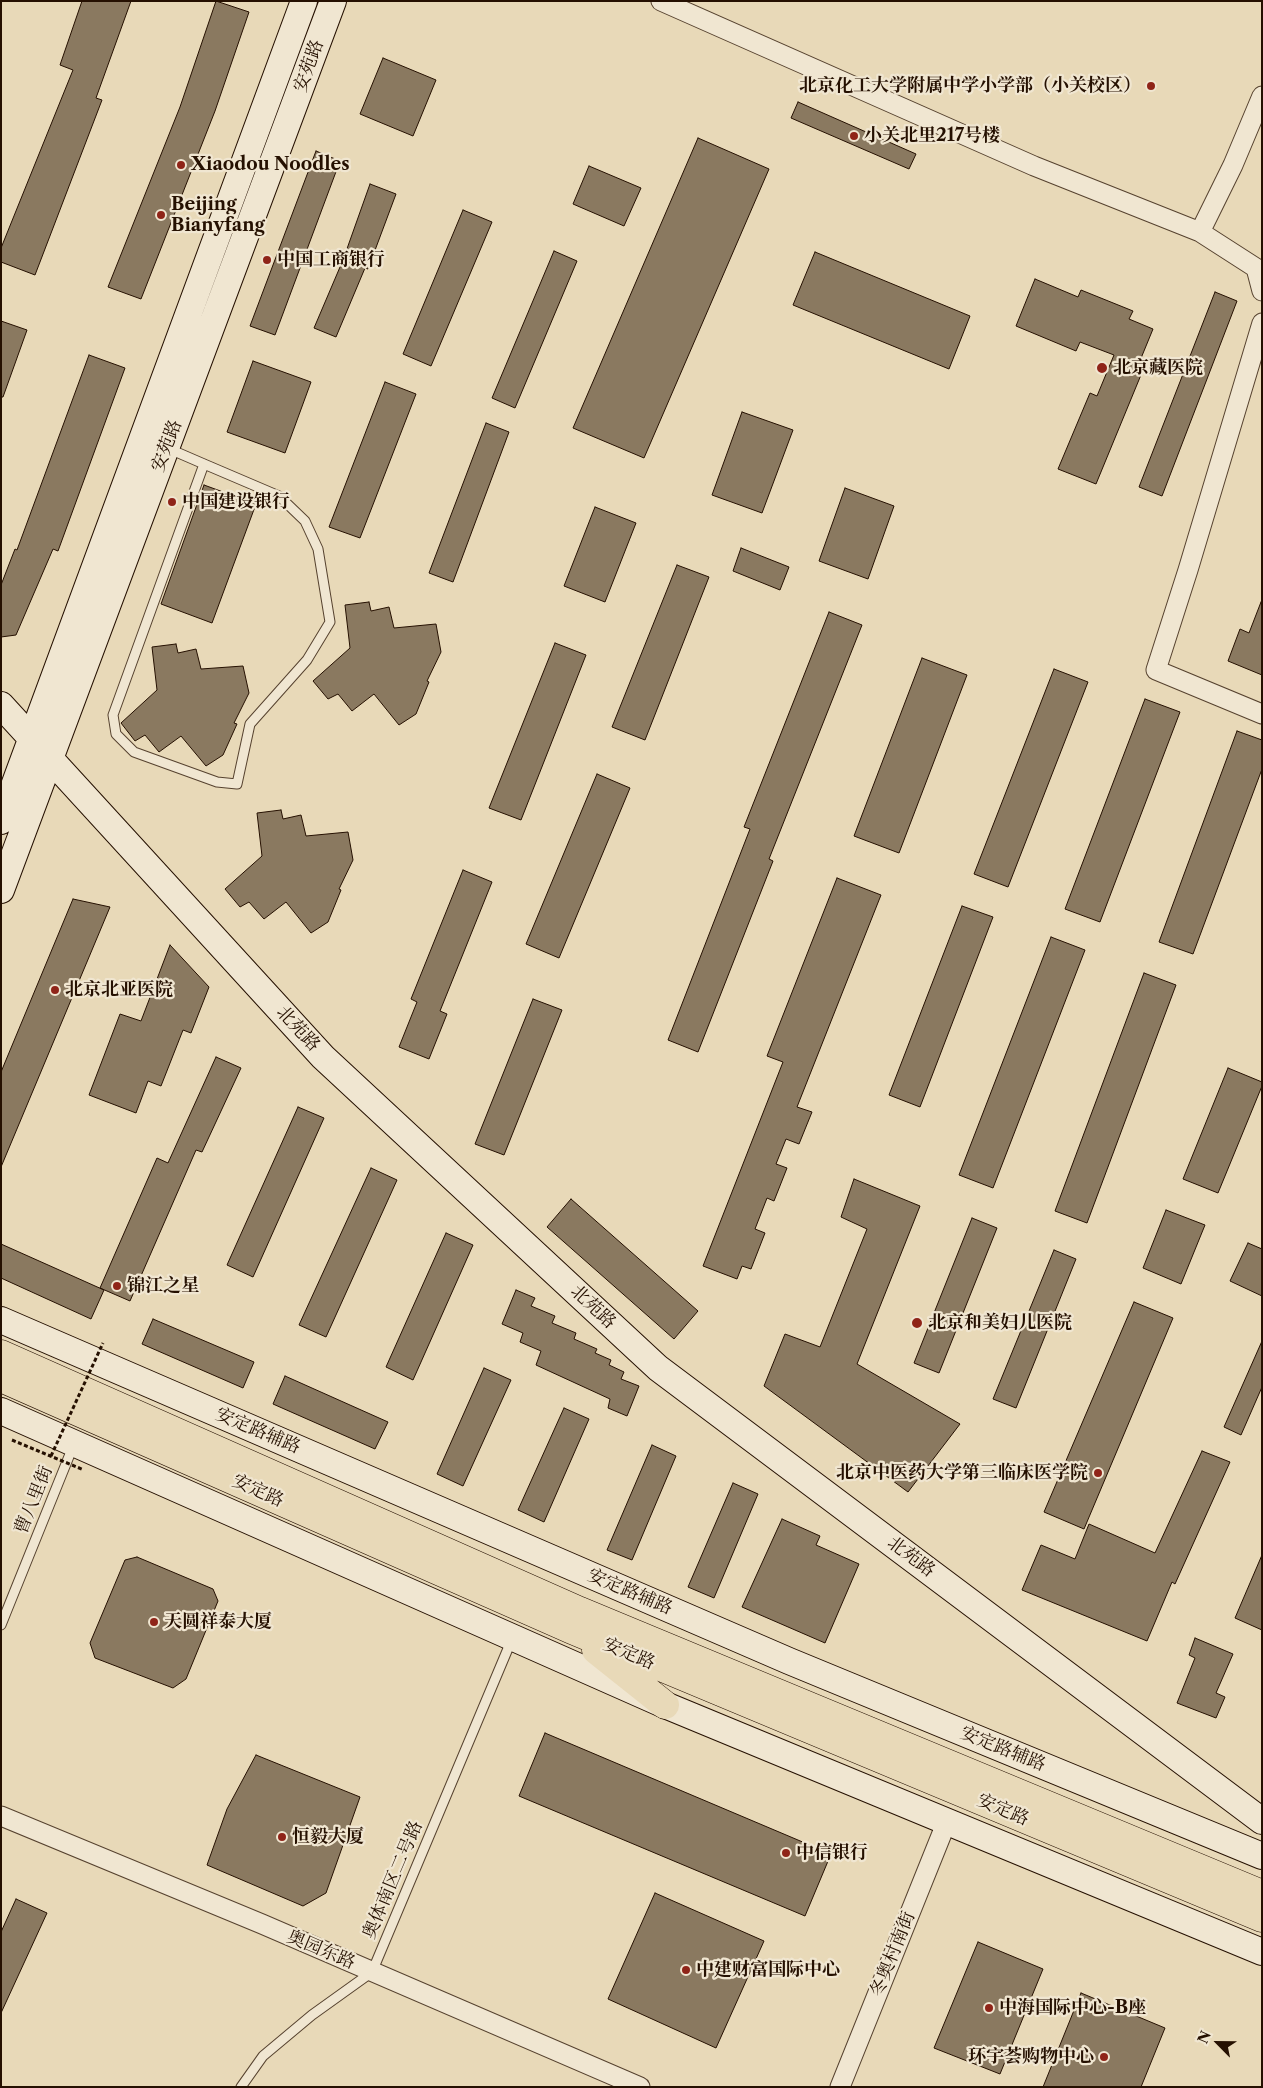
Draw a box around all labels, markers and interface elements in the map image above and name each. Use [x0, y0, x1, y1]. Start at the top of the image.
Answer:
street label: 安苑路 [290, 37, 328, 95]
place label: 北京化工大学附属中学小学部（小关校区） [799, 75, 1141, 97]
marker: 北京化工大学附属中学小学部（小关校区） [1145, 80, 1157, 92]
place label: 小关北里217号楼 [864, 125, 1000, 147]
marker: 小关北里217号楼 [848, 130, 860, 142]
place label: Xiaodou Noodles [191, 154, 350, 176]
marker: Xiaodou Noodles [175, 159, 187, 171]
place label: Beijing Bianyfang [171, 194, 265, 236]
marker: Beijing Bianyfang [155, 209, 167, 221]
place label: 中国工商银行 [277, 249, 385, 271]
marker: 中国工商银行 [261, 254, 273, 266]
place label: 北京藏医院 [1113, 357, 1203, 379]
marker: 北京藏医院 [1095, 361, 1109, 375]
street label: 安苑路 [147, 417, 187, 475]
place label: 中国建设银行 [182, 491, 290, 513]
marker: 中国建设银行 [166, 496, 178, 508]
place label: 北京北亚医院 [65, 979, 173, 1001]
marker: 北京北亚医院 [49, 984, 61, 996]
street label: 北苑路 [272, 1002, 324, 1056]
place label: 锦江之星 [127, 1275, 199, 1297]
marker: 锦江之星 [111, 1280, 123, 1292]
street label: 北苑路 [566, 1281, 620, 1333]
place label: 北京和美妇儿医院 [928, 1312, 1072, 1334]
marker: 北京和美妇儿医院 [910, 1316, 924, 1330]
street label: 安定路辅路 [212, 1403, 304, 1459]
place label: 北京中医药大学第三临床医学院 [836, 1462, 1088, 1484]
street label: 曹八里街 [11, 1463, 57, 1537]
marker: 北京中医药大学第三临床医学院 [1092, 1467, 1104, 1479]
street label: 安定路 [229, 1470, 287, 1512]
street label: 北苑路 [883, 1532, 939, 1582]
street label: 安定路辅路 [584, 1564, 676, 1620]
place label: 天圆祥泰大厦 [164, 1611, 272, 1633]
marker: 天圆祥泰大厦 [148, 1616, 160, 1628]
street label: 安定路 [600, 1634, 658, 1674]
street label: 安定路辅路 [957, 1722, 1049, 1776]
street label: 安定路 [974, 1790, 1032, 1830]
street label: 奥体南区二号路 [358, 1818, 428, 1942]
place label: 恒毅大厦 [292, 1826, 364, 1848]
marker: 恒毅大厦 [276, 1831, 288, 1843]
place label: 中信银行 [796, 1842, 868, 1864]
marker: 中信银行 [780, 1847, 792, 1859]
street label: 冬奥村南街 [866, 1908, 920, 2000]
street label: 奥园东路 [284, 1926, 358, 1974]
place label: 中建财富国际中心 [696, 1959, 840, 1981]
marker: 中建财富国际中心 [680, 1964, 692, 1976]
place label: 中海国际中心-B座 [999, 1997, 1146, 2019]
marker: 中海国际中心-B座 [983, 2002, 995, 2014]
north arrow [1193, 2018, 1243, 2068]
text: N [1194, 2028, 1215, 2046]
place label: 环宇荟购物中心 [968, 2046, 1094, 2068]
marker: 环宇荟购物中心 [1098, 2051, 1110, 2063]

